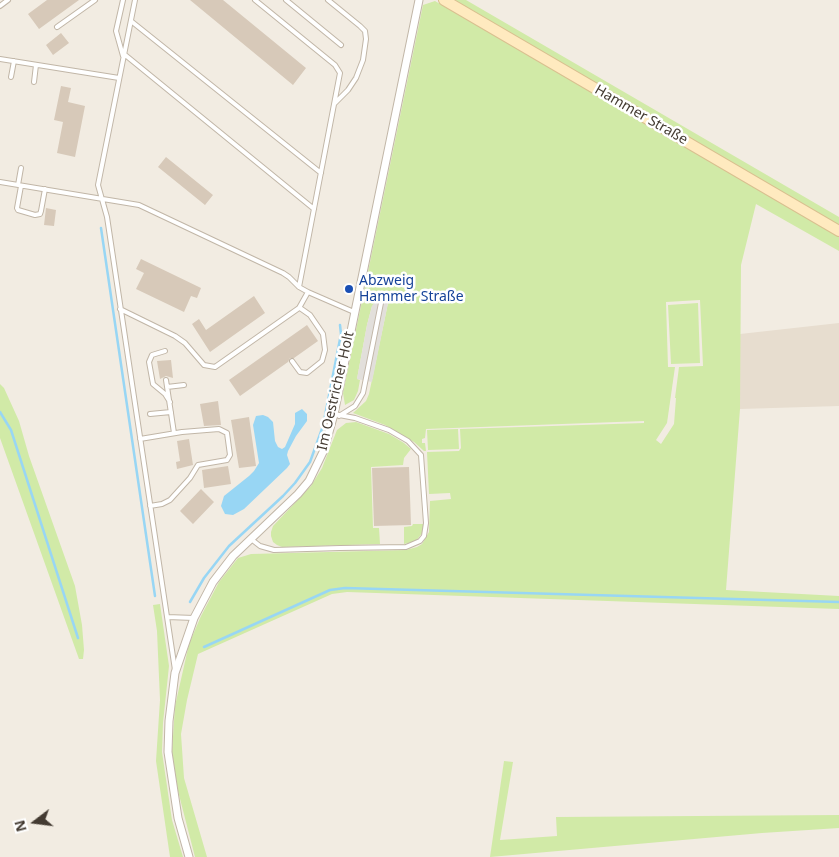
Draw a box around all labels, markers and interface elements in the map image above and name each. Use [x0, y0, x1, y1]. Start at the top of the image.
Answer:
street label: Hammer Straße [592, 82, 690, 148]
place label: Abzweig Hammer Straße [359, 273, 464, 306]
marker: Abzweig Hammer Straße [343, 283, 355, 295]
street label: Im Oestricher Holt [314, 330, 358, 452]
north arrow [10, 797, 60, 847]
text: N [9, 818, 31, 834]

